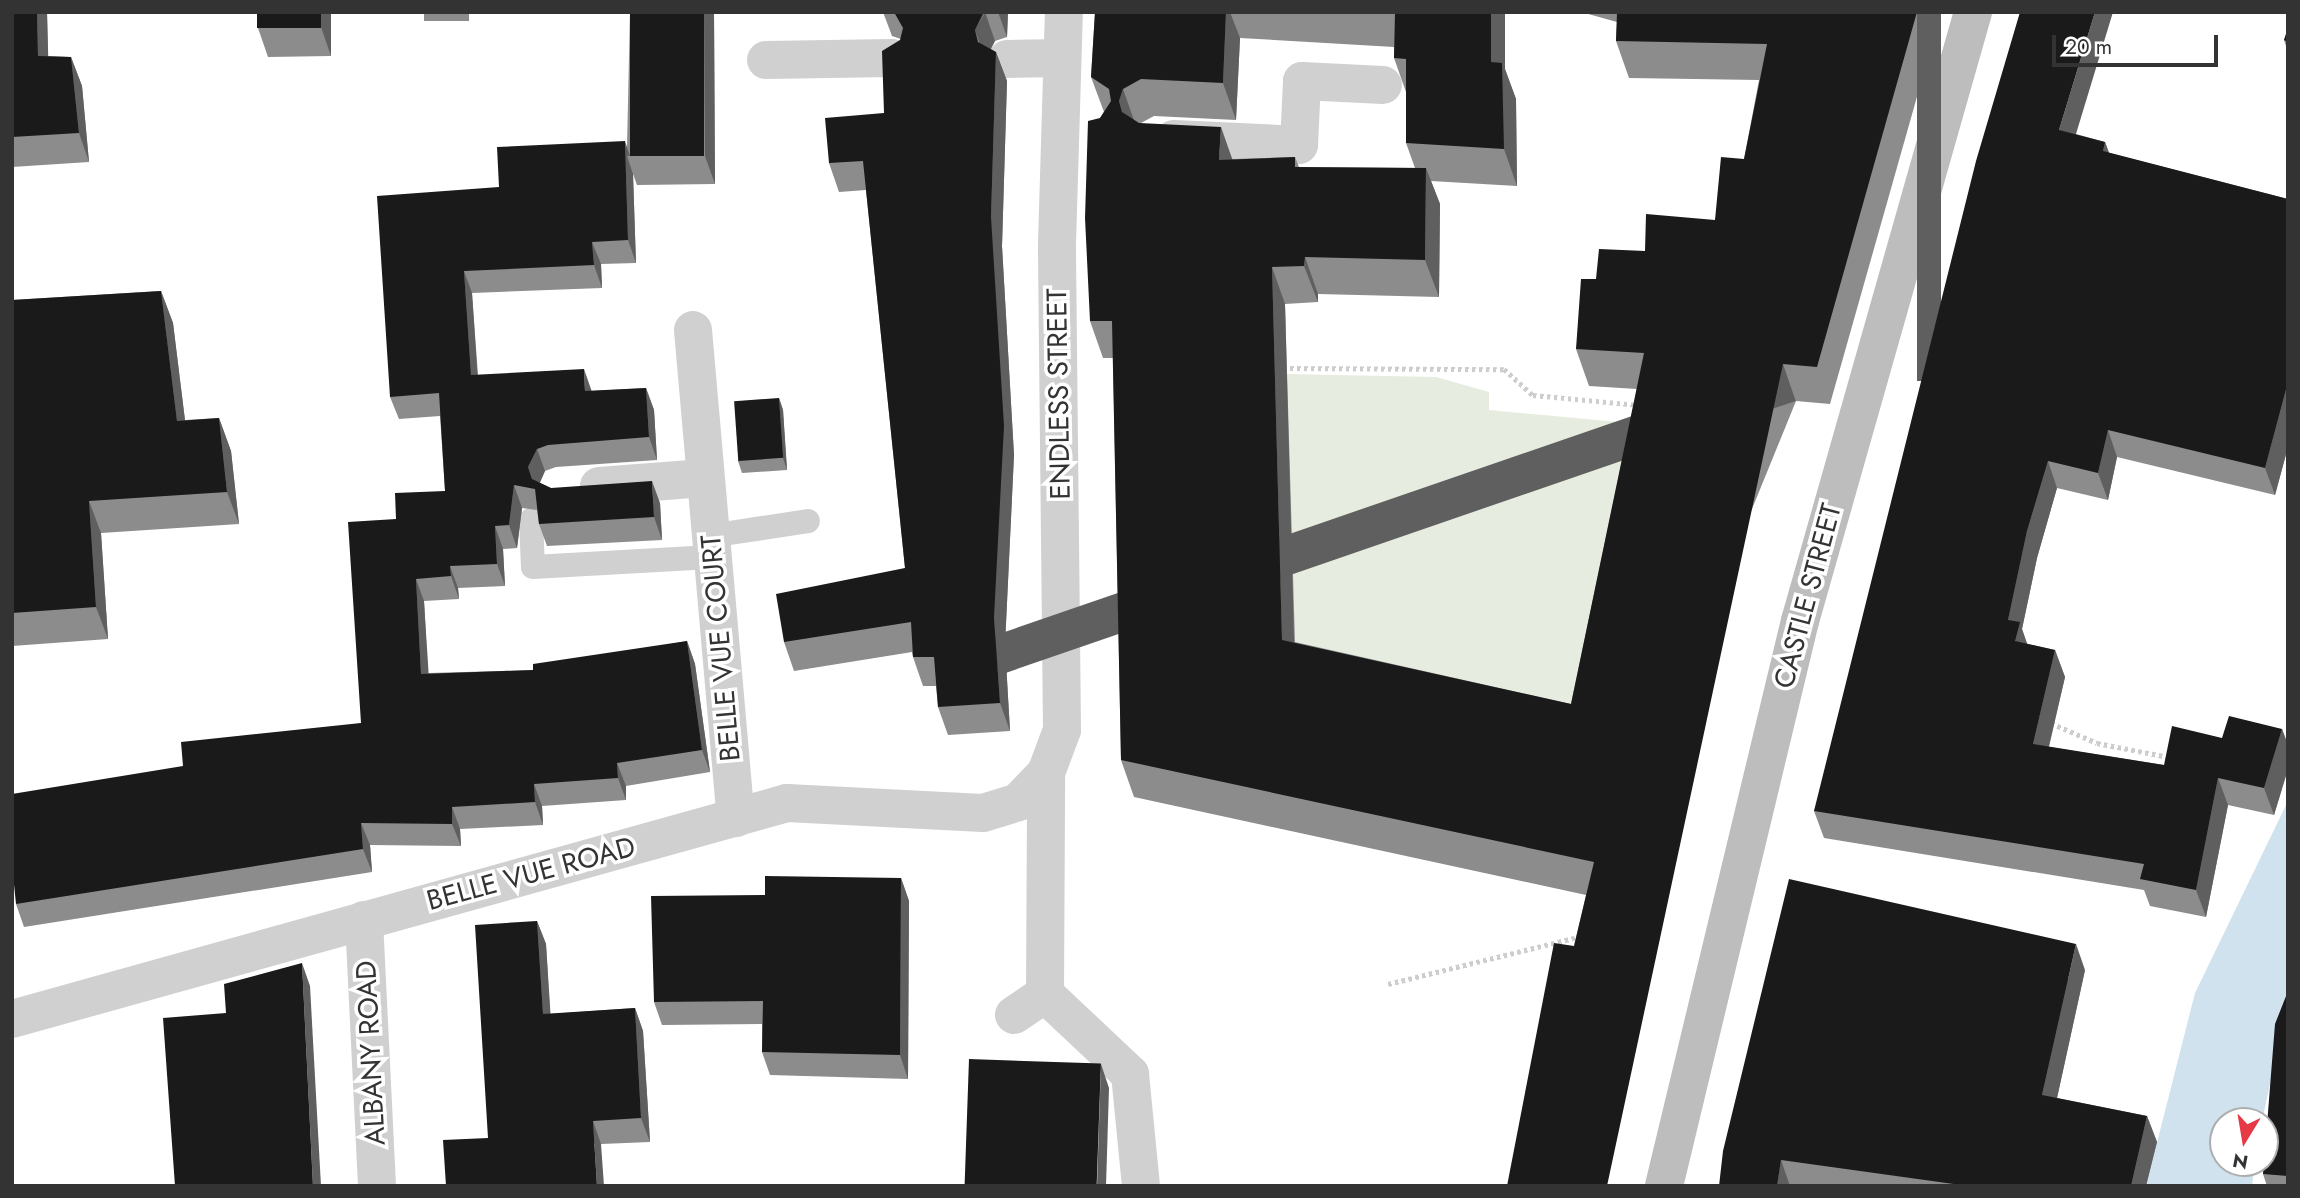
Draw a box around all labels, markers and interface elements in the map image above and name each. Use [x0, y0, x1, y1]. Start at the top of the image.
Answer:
scale bar [2055, 21, 2221, 65]
text: 20 m [2065, 32, 2112, 62]
street label: ENDLESS STREET [1040, 288, 1078, 500]
street label: CASTLE STREET [1767, 500, 1849, 692]
street label: BELLE VUE COURT [694, 533, 748, 763]
street label: BELLE VUE ROAD [423, 830, 639, 918]
street label: ALBANY ROAD [349, 960, 393, 1146]
north arrow [2209, 1107, 2279, 1177]
text: N [2230, 1146, 2250, 1176]

